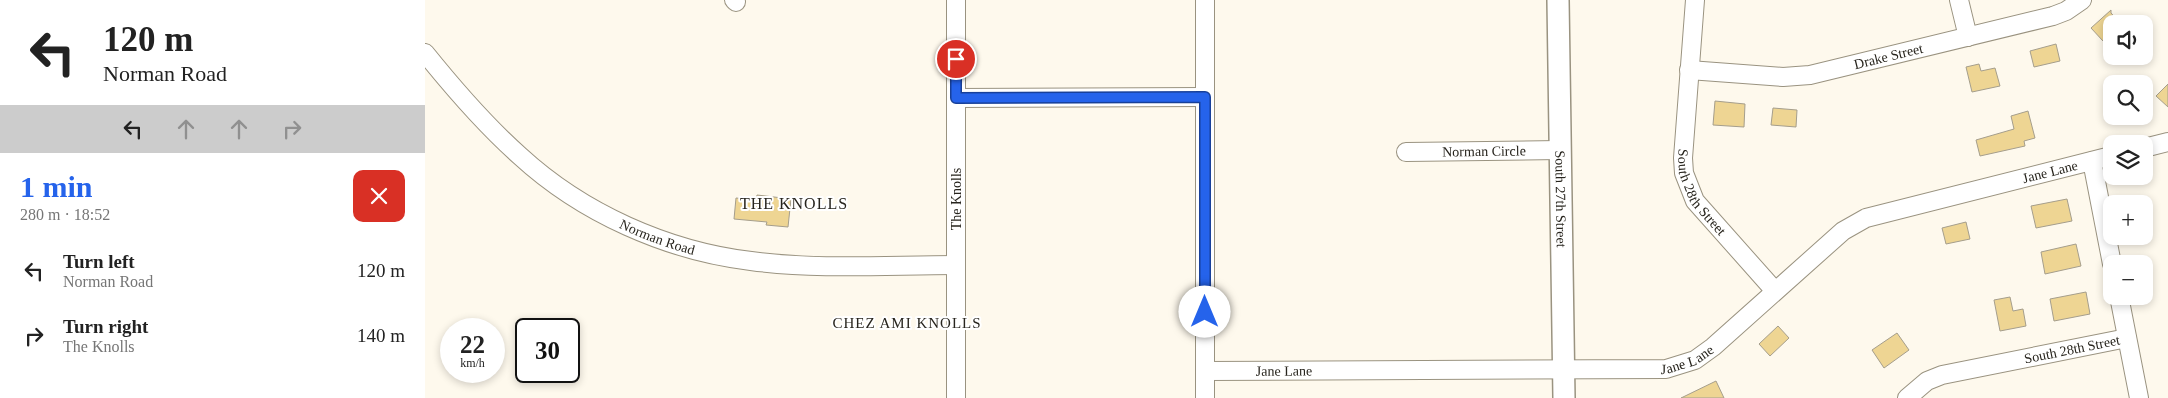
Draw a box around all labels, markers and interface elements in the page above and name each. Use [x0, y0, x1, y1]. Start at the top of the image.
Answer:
map controls [2103, 15, 2153, 305]
button: sound [2103, 15, 2153, 65]
icon: left [20, 20, 85, 85]
text: 120 m [103, 20, 193, 59]
pin [935, 38, 977, 80]
street label: Drake Street [1852, 40, 1924, 72]
icon: arrive [942, 45, 970, 73]
text: Norman Road [103, 61, 227, 86]
button: search [2103, 75, 2153, 125]
icon: left [119, 115, 147, 143]
icon: ahead [172, 115, 200, 143]
icon: ahead [225, 115, 253, 143]
icon: right [278, 115, 306, 143]
button: layers [2103, 135, 2153, 185]
street label: Norman Circle [1442, 143, 1526, 159]
street label: South 28th Street [1675, 148, 1729, 238]
street label: South 27th Street [1553, 150, 1569, 248]
street label: Jane Lane [2021, 157, 2079, 186]
street label: The Knolls [949, 168, 964, 230]
text: 1 min [20, 170, 93, 203]
button: close [353, 170, 405, 222]
district label: THE KNOLLS [740, 195, 848, 212]
button: + [2103, 195, 2153, 245]
text: 280 m · 18:52 [20, 206, 110, 223]
street label: Norman Road [617, 216, 697, 257]
text: Turn left [63, 251, 135, 272]
button: − [2103, 255, 2153, 305]
icon: left [20, 257, 48, 285]
text: 120 m [357, 260, 405, 281]
text: Norman Road [63, 273, 153, 290]
position arrow [1178, 285, 1230, 337]
district label: CHEZ AMI KNOLLS [832, 315, 982, 331]
text: Turn right [63, 316, 148, 337]
speed limit sign: 30 [515, 318, 580, 383]
icon: right [20, 322, 48, 350]
text: 140 m [357, 325, 405, 346]
text: 22 [460, 331, 485, 358]
street label: South 28th Street [2023, 332, 2121, 366]
text: The Knolls [63, 338, 135, 355]
street label: Jane Lane [1661, 342, 1716, 377]
text: km/h [460, 356, 485, 370]
street label: Jane Lane [1256, 363, 1312, 378]

